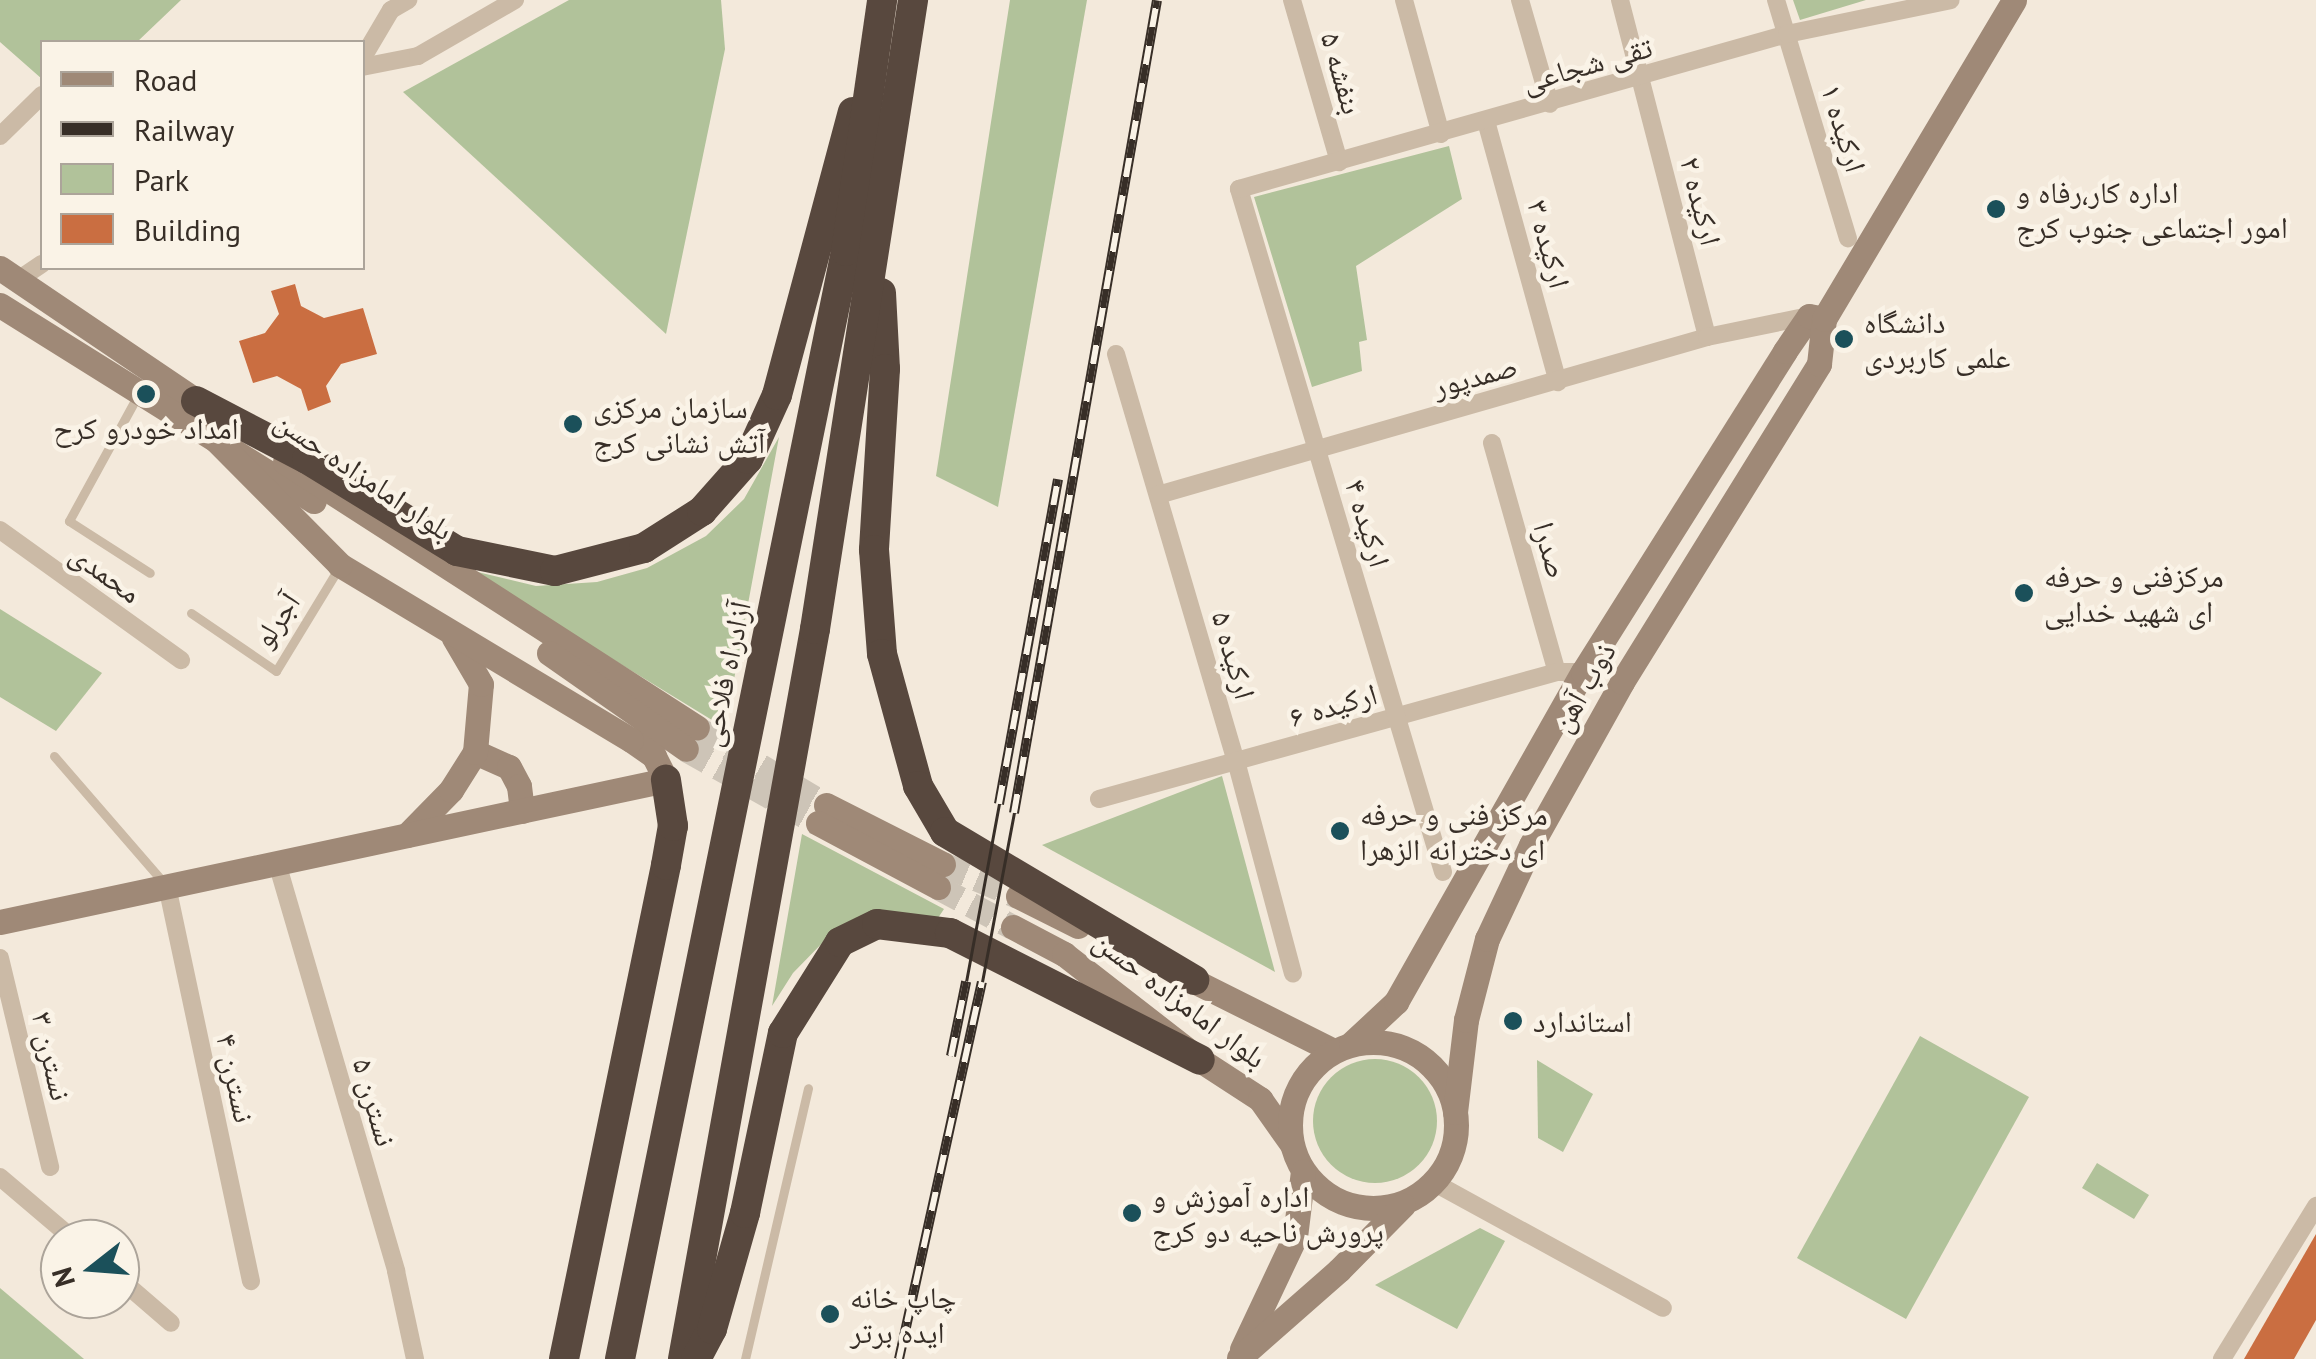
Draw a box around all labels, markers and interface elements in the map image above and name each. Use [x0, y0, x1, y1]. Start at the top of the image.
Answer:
street label: بنفشه ۵ [1313, 28, 1371, 118]
street label: تقی شجاعی [1518, 28, 1656, 100]
legend [40, 40, 365, 270]
text: Road [134, 60, 198, 99]
street label: ارکیده ۱ [1814, 80, 1874, 176]
text: Railway [134, 110, 234, 149]
street label: ارکیده ۲ [1673, 153, 1729, 249]
text: Park [134, 160, 189, 199]
place label: اداره کار،رفاه و امور اجتماعی جنوب کرج [2016, 174, 2288, 244]
street label: ارکیده ۳ [1520, 196, 1578, 292]
marker: اداره کار،رفاه و امور اجتماعی جنوب کرج [1985, 198, 2007, 220]
text: Building [134, 210, 241, 249]
place label: دانشگاه علمی کاربردی [1864, 304, 2010, 374]
marker: دانشگاه علمی کاربردی [1833, 328, 1855, 350]
street label: صمدپور [1429, 347, 1521, 405]
marker: امداد خودرو کرح [135, 383, 157, 405]
place label: سازمان مرکزی آتش نشانی کرج [593, 389, 765, 460]
street label: بلوار امامزاده حسن [268, 402, 460, 548]
place label: امداد خودرو کرح [53, 410, 239, 446]
marker: سازمان مرکزی آتش نشانی کرج [562, 413, 584, 435]
street label: ارکیده ۴ [1338, 475, 1398, 571]
street label: صدرا [1526, 518, 1576, 582]
street label: محمدی [64, 535, 148, 611]
place label: مرکزفنی و حرفه ای شهید خدایی [2044, 558, 2224, 628]
marker: مرکزفنی و حرفه ای شهید خدایی [2013, 582, 2035, 604]
street label: آجرلو [245, 586, 307, 654]
street label: آزادراه فلاحی [692, 598, 758, 750]
street label: ارکیده ۵ [1204, 607, 1264, 703]
street label: ذوب آهن [1543, 636, 1623, 738]
street label: ارکیده ۶ [1285, 675, 1381, 735]
place label: مرکز فنی و حرفه ای دخترانه الزهرا [1360, 796, 1548, 866]
marker: مرکز فنی و حرفه ای دخترانه الزهرا [1329, 820, 1351, 842]
street label: بلوار امامزاده حسن [1087, 922, 1273, 1076]
place label: استاندارد [1533, 1003, 1632, 1039]
street label: نسترن ۳ [24, 1008, 80, 1104]
marker: استاندارد [1502, 1010, 1524, 1032]
street label: نسترن ۴ [209, 1030, 263, 1126]
street label: نسترن ۵ [345, 1054, 405, 1150]
place label: اداره آموزش و پرورش ناحیه دو کرج [1152, 1178, 1384, 1248]
marker: اداره آموزش و پرورش ناحیه دو کرج [1121, 1202, 1143, 1224]
north arrow [40, 1219, 140, 1319]
text: N [42, 1263, 83, 1292]
place label: چاپ خانه ایده برتر [850, 1279, 956, 1350]
marker: چاپ خانه ایده برتر [819, 1303, 841, 1325]

